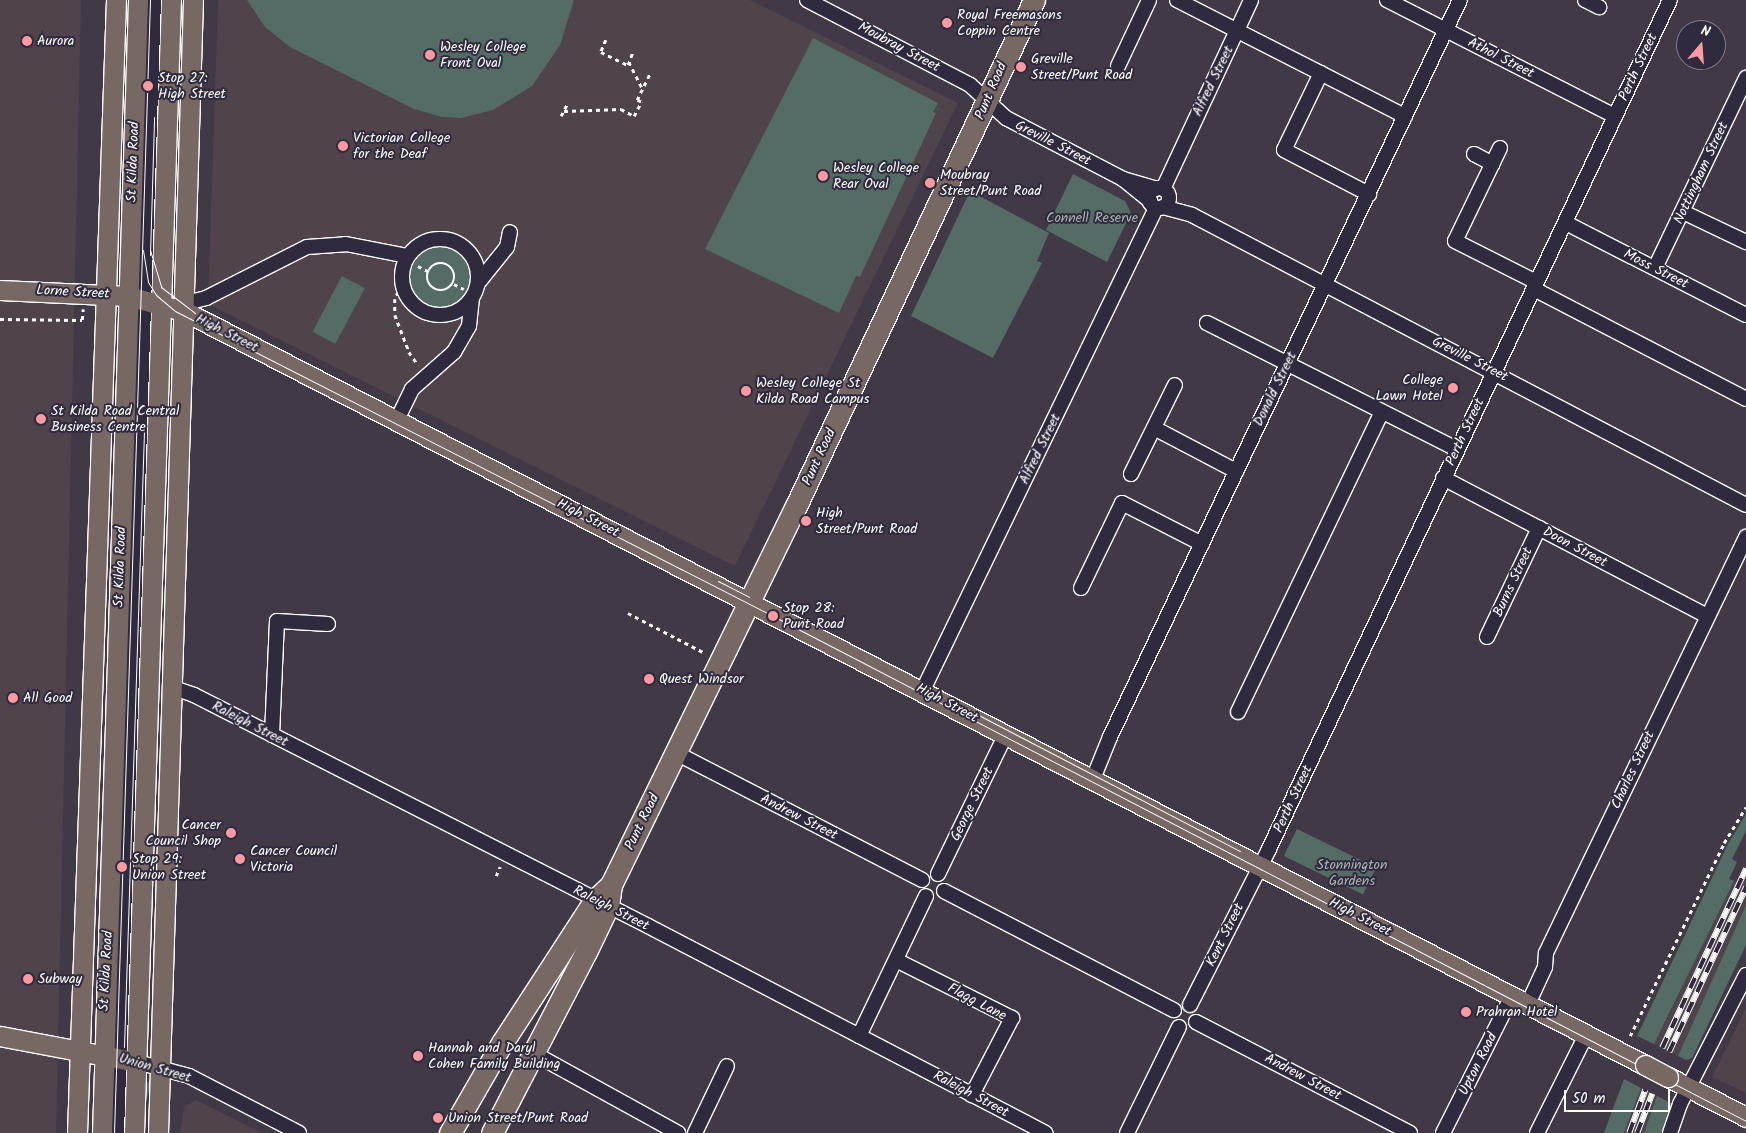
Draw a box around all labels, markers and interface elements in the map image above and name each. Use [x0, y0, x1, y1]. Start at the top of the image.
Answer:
place label: Royal Freemasons Coppin Centre [957, 7, 1062, 40]
marker: Royal Freemasons Coppin Centre [941, 17, 953, 29]
street label: Moubray Street [855, 18, 943, 76]
north arrow [1676, 20, 1726, 70]
text: N [1698, 20, 1713, 44]
street label: Perth Street [1615, 31, 1661, 103]
place label: Aurora [37, 33, 74, 49]
street label: Athol Street [1465, 34, 1537, 82]
marker: Aurora [21, 35, 33, 47]
place label: Wesley College Front Oval [440, 39, 526, 72]
street label: Alfred Street [1189, 43, 1237, 119]
marker: Wesley College Front Oval [424, 49, 436, 61]
place label: Greville Street/Punt Road [1031, 51, 1132, 84]
street label: Punt Road [971, 60, 1011, 122]
marker: Greville Street/Punt Road [1015, 61, 1027, 73]
place label: Stop 27: High Street [158, 70, 226, 102]
marker: Stop 27: High Street [142, 80, 154, 92]
street label: Greville Street [1012, 117, 1094, 169]
street label: Nottingham Street [1670, 119, 1732, 227]
street label: St Kilda Road [123, 121, 143, 203]
place label: Victorian College for the Deaf [353, 130, 450, 162]
marker: Victorian College for the Deaf [337, 140, 349, 152]
place label: Wesley College Rear Oval [833, 160, 919, 192]
place label: Moubray Street/Punt Road [940, 167, 1041, 200]
marker: Wesley College Rear Oval [817, 170, 829, 182]
marker: Moubray Street/Punt Road [924, 177, 936, 189]
park label: Connell Reserve [1046, 210, 1138, 226]
street label: Moss Street [1621, 246, 1691, 292]
street label: Lorne Street [36, 282, 110, 302]
street label: High Street [193, 310, 261, 356]
street label: Greville Street [1429, 333, 1511, 385]
street label: Donald Street [1250, 349, 1300, 429]
place label: College Lawn Hotel [1375, 372, 1443, 404]
place label: Wesley College St Kilda Road Campus [756, 375, 869, 408]
marker: College Lawn Hotel [1447, 382, 1459, 394]
marker: Wesley College St Kilda Road Campus [740, 385, 752, 397]
street label: Perth Street [1442, 396, 1488, 468]
place label: St Kilda Road Central Business Centre [51, 403, 180, 436]
street label: Alfred Street [1016, 411, 1064, 487]
marker: St Kilda Road Central Business Centre [35, 413, 47, 425]
street label: Punt Road [799, 426, 839, 488]
street label: High Street [554, 495, 622, 541]
place label: High Street/Punt Road [816, 505, 917, 538]
marker: High Street/Punt Road [800, 515, 812, 527]
street label: Doon Street [1540, 523, 1610, 571]
street label: St Kilda Road [110, 526, 130, 608]
street label: Burns Street [1490, 545, 1536, 619]
place label: Stop 28: Punt Road [783, 600, 844, 632]
marker: Stop 28: Punt Road [767, 610, 779, 622]
place label: Quest Windsor [659, 671, 744, 687]
marker: Quest Windsor [643, 673, 655, 685]
street label: High Street [913, 680, 981, 726]
place label: All Good [23, 690, 72, 706]
marker: All Good [7, 692, 19, 704]
street label: Raleigh Street [209, 698, 291, 750]
street label: Charles Street [1608, 728, 1658, 812]
street label: Perth Street [1270, 763, 1316, 835]
street label: George Street [947, 764, 997, 844]
street label: Andrew Street [758, 790, 840, 844]
street label: Punt Road [621, 791, 663, 853]
place label: Cancer Council Shop [145, 817, 221, 850]
marker: Cancer Council Shop [225, 827, 237, 839]
place label: Cancer Council Victoria [250, 843, 337, 876]
place label: Stop 29: Union Street [132, 851, 206, 884]
marker: Cancer Council Victoria [234, 853, 246, 865]
park label: Stonnington Gardens [1317, 857, 1387, 890]
marker: Stop 29: Union Street [116, 861, 128, 873]
street label: Raleigh Street [570, 882, 652, 934]
street label: High Street [1326, 894, 1394, 940]
street label: Kent Street [1202, 901, 1248, 969]
street label: St Kilda Road [95, 930, 117, 1012]
place label: Subway [38, 971, 82, 987]
marker: Subway [22, 973, 34, 985]
street label: Flagg Lane [945, 980, 1009, 1024]
place label: Prahran Hotel [1476, 1004, 1557, 1020]
marker: Prahran Hotel [1460, 1006, 1472, 1018]
street label: Upton Road [1455, 1030, 1501, 1098]
place label: Hannah and Daryl Cohen Family Building [428, 1040, 560, 1072]
street label: Union Street [117, 1050, 193, 1086]
marker: Hannah and Daryl Cohen Family Building [412, 1050, 424, 1062]
street label: Andrew Street [1262, 1050, 1344, 1104]
street label: Raleigh Street [930, 1067, 1012, 1121]
scale bar [1566, 1080, 1672, 1112]
text: 50 m [1572, 1087, 1606, 1111]
place label: Union Street/Punt Road [448, 1110, 588, 1126]
marker: Union Street/Punt Road [432, 1112, 444, 1124]

